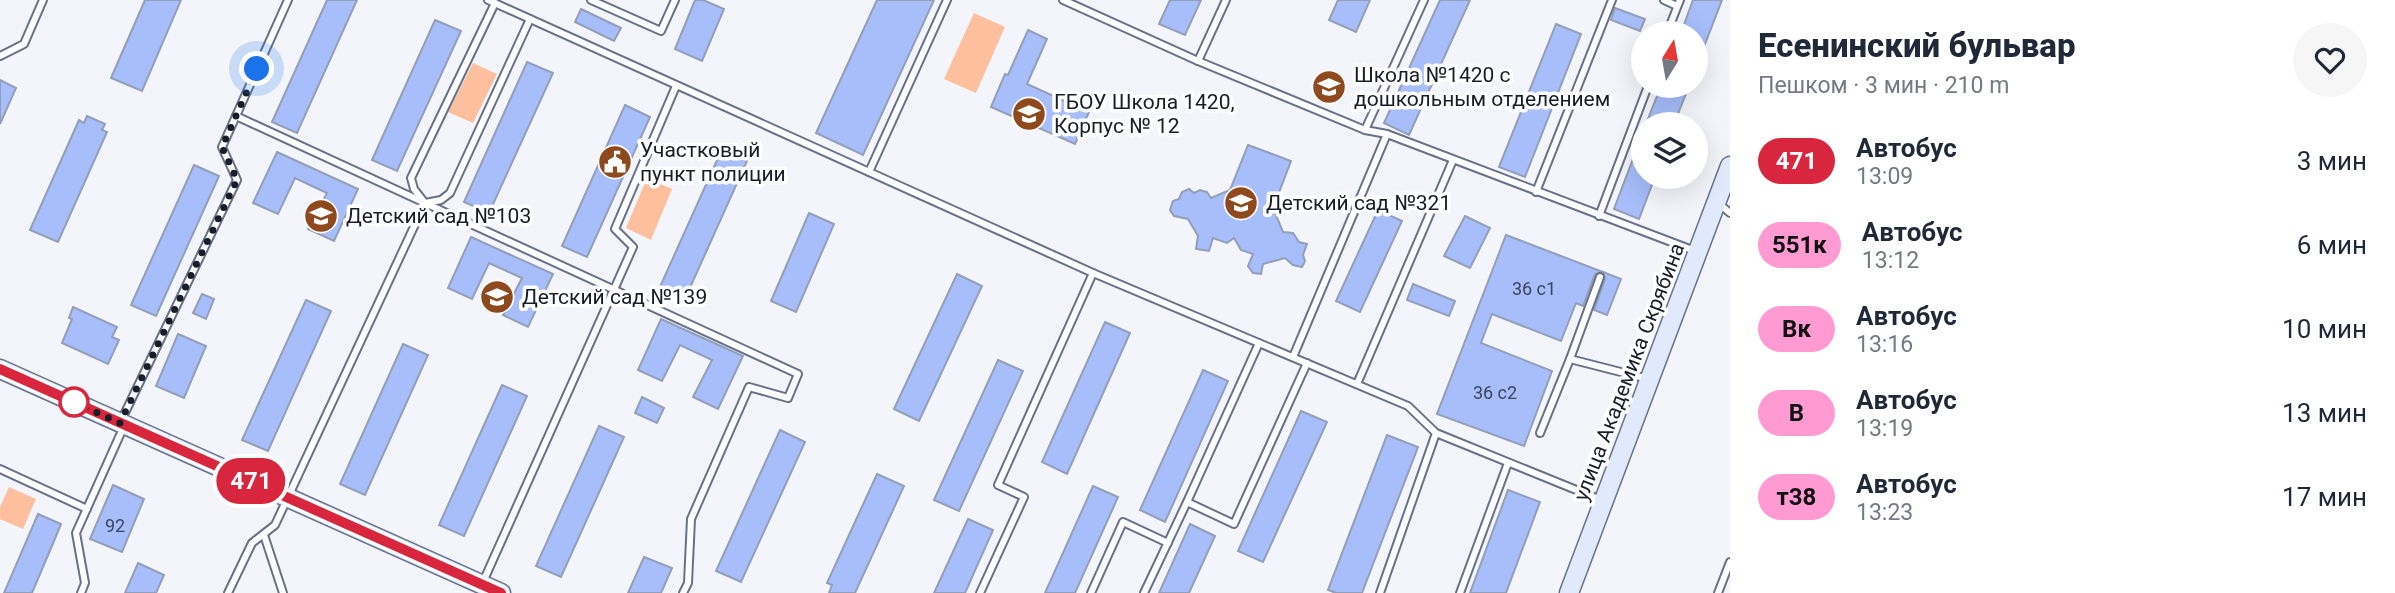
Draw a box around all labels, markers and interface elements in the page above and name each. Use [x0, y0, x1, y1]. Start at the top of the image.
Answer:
north arrow [1631, 21, 1708, 98]
map controls [1631, 21, 1708, 189]
button: heart [2293, 23, 2367, 97]
text: Есенинский бульвар [1758, 26, 2075, 65]
your location [239, 51, 274, 86]
place label: Школа №1420 с дошкольным отделением [1354, 63, 1610, 111]
school or university icon: Школа №1420 с дошкольным отделением [1310, 68, 1348, 106]
text: Пешком · 3 мин · 210 m [1758, 72, 2009, 99]
place label: ГБОУ Школа 1420, Корпус № 12 [1054, 90, 1235, 138]
school or university icon: ГБОУ Школа 1420, Корпус № 12 [1010, 95, 1048, 133]
button: layers [1631, 112, 1708, 189]
text: Автобус [1856, 133, 1957, 163]
place label: Участковый пункт полиции [640, 138, 786, 186]
public building icon: Участковый пункт полиции [596, 143, 634, 181]
text: 3 мин [2297, 146, 2367, 176]
text: 471 [1776, 147, 1817, 175]
text: 13:09 [1856, 163, 1913, 190]
school or university icon: Детский сад №321 [1222, 184, 1260, 222]
place label: Детский сад №321 [1266, 191, 1451, 215]
school or university icon: Детский сад №103 [302, 197, 340, 235]
place label: Детский сад №103 [346, 204, 531, 228]
text: Автобус [1862, 217, 1963, 247]
text: 6 мин [2297, 230, 2367, 260]
text: 551к [1772, 231, 1827, 259]
street label: улица Академика Скрябина [1569, 240, 1689, 504]
text: 13:12 [1862, 247, 1919, 274]
school or university icon: Детский сад №139 [478, 278, 516, 316]
house number: 36 с1 [1512, 278, 1556, 299]
place label: Детский сад №139 [522, 285, 707, 309]
text: Автобус [1856, 301, 1957, 331]
text: 10 мин [2282, 314, 2367, 344]
text: Вк [1782, 315, 1811, 343]
text: 13:16 [1856, 331, 1913, 358]
house number: 36 с2 [1473, 382, 1517, 403]
text: Автобус [1856, 385, 1957, 415]
unlabelled marker [59, 387, 89, 417]
text: 13 мин [2282, 398, 2367, 428]
text: В [1789, 399, 1804, 427]
text: 13:19 [1856, 415, 1913, 442]
line badge: 471 [211, 458, 291, 504]
text: 471 [230, 467, 272, 495]
text: Автобус [1856, 469, 1957, 499]
text: 17 мин [2282, 482, 2367, 512]
text: т38 [1777, 483, 1816, 511]
text: 13:23 [1856, 499, 1913, 526]
house number: 92 [105, 515, 125, 536]

